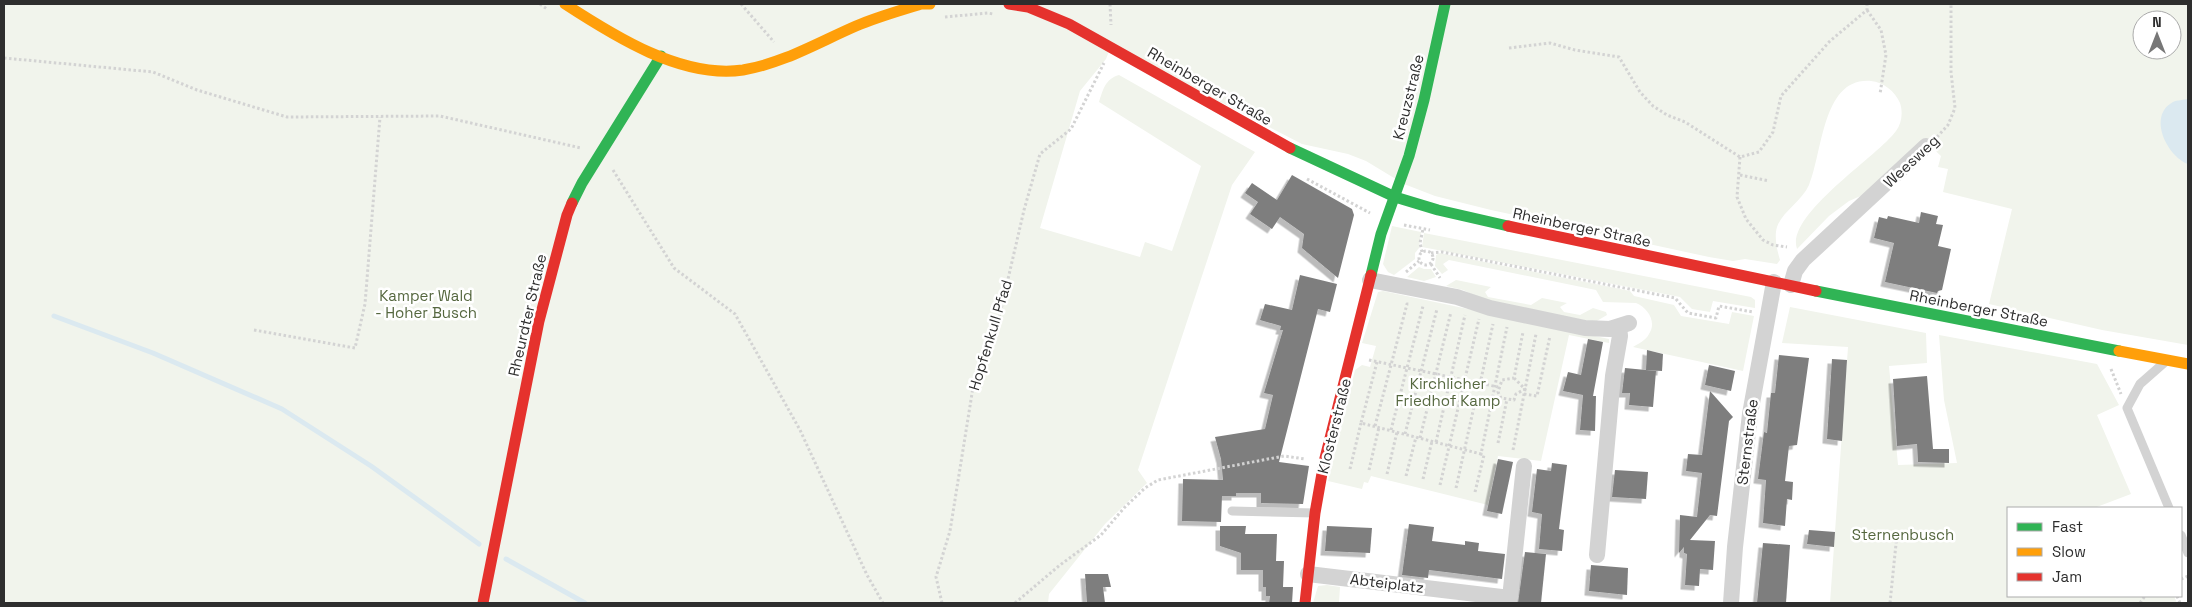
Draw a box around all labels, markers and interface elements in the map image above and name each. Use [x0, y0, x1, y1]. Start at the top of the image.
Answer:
north arrow [2132, 10, 2182, 60]
text: N [2152, 13, 2162, 31]
street label: Rheinberger Straße [1144, 43, 1276, 129]
street label: Kreuzstraße [1388, 52, 1428, 142]
street label: Weesweg [1879, 131, 1943, 191]
street label: Rheinberger Straße [1511, 203, 1653, 251]
street label: Rheurdter Straße [504, 252, 550, 378]
street label: Hopfenkull Pfad [964, 277, 1016, 393]
street label: Rheinberger Straße [1908, 285, 2050, 331]
park label: Kamper Wald - Hoher Busch [375, 286, 477, 322]
park label: Kirchlicher Friedhof Kamp [1396, 374, 1500, 410]
street label: Klosterstraße [1313, 376, 1355, 476]
street label: Sternstraße [1732, 398, 1762, 486]
legend [2007, 507, 2182, 597]
text: Fast [2052, 517, 2083, 536]
park label: Sternenbusch [1852, 525, 1954, 544]
text: Slow [2052, 542, 2086, 561]
text: Jam [2052, 567, 2082, 586]
street label: Abteiplatz [1349, 569, 1425, 597]

